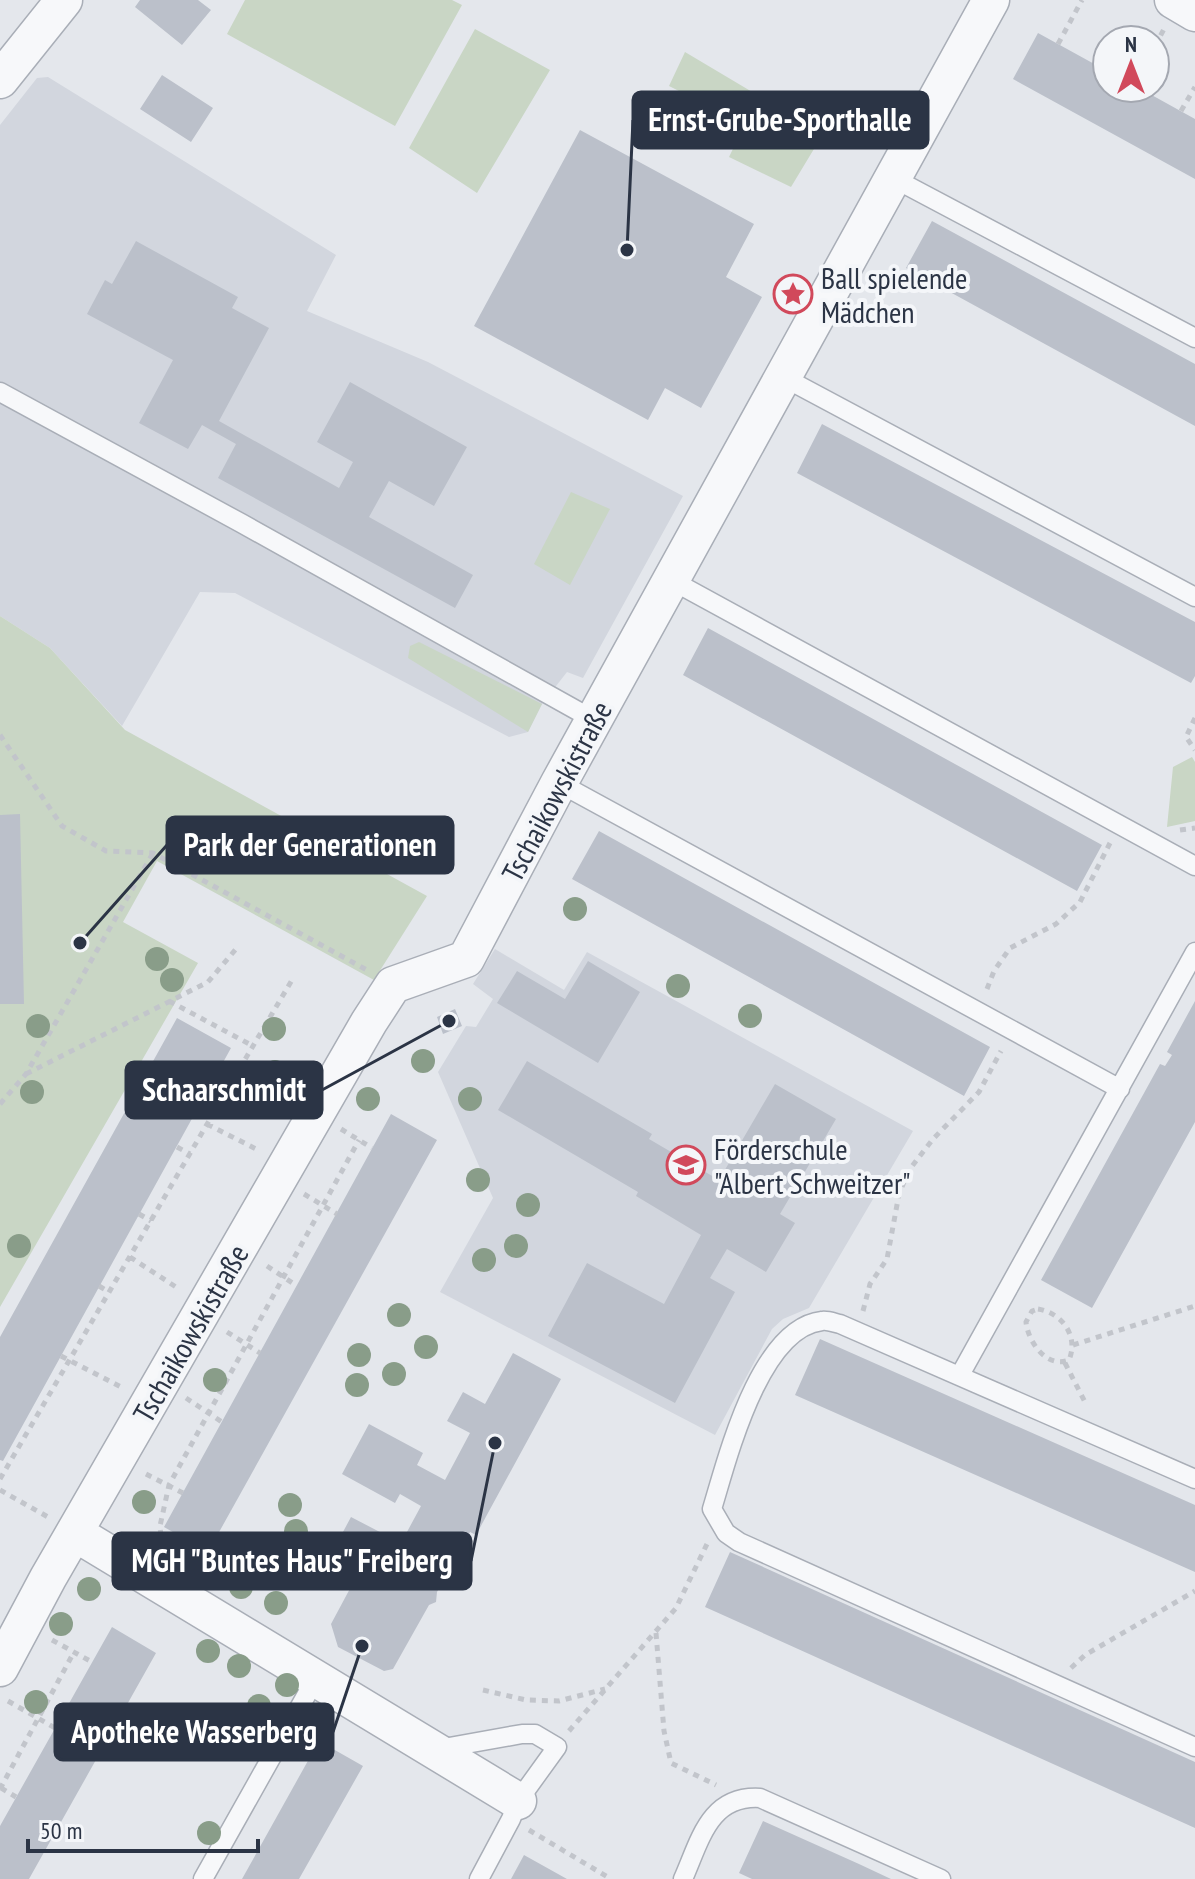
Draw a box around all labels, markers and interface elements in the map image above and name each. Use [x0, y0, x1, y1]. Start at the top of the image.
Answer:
north arrow [1091, 24, 1171, 104]
text: N [1125, 30, 1137, 58]
callout: Ernst-Grube-Sporthalle [633, 92, 928, 148]
text: Ernst-Grube-Sporthalle [648, 98, 912, 140]
place label: Ball spielende Mädchen [821, 258, 968, 331]
place icon: Ball spielende Mädchen [772, 273, 814, 315]
street label: Tschaikowskistraße [492, 694, 620, 888]
callout: Park der Generationen [167, 817, 453, 873]
text: Park der Generationen [183, 823, 437, 865]
callout: Schaarschmidt [126, 1062, 322, 1118]
text: Schaarschmidt [142, 1068, 307, 1110]
place label: Förderschule "Albert Schweitzer" [714, 1129, 911, 1202]
school or university icon: Förderschule "Albert Schweitzer" [665, 1144, 707, 1186]
street label: Tschaikowskistraße [123, 1237, 257, 1429]
callout: MGH "Buntes Haus" Freiberg [113, 1533, 471, 1589]
text: MGH "Buntes Haus" Freiberg [131, 1539, 453, 1581]
callout: Apotheke Wasserberg [55, 1704, 333, 1760]
text: Apotheke Wasserberg [70, 1710, 317, 1752]
scale bar [28, 1803, 258, 1853]
text: 50 m [40, 1815, 82, 1846]

